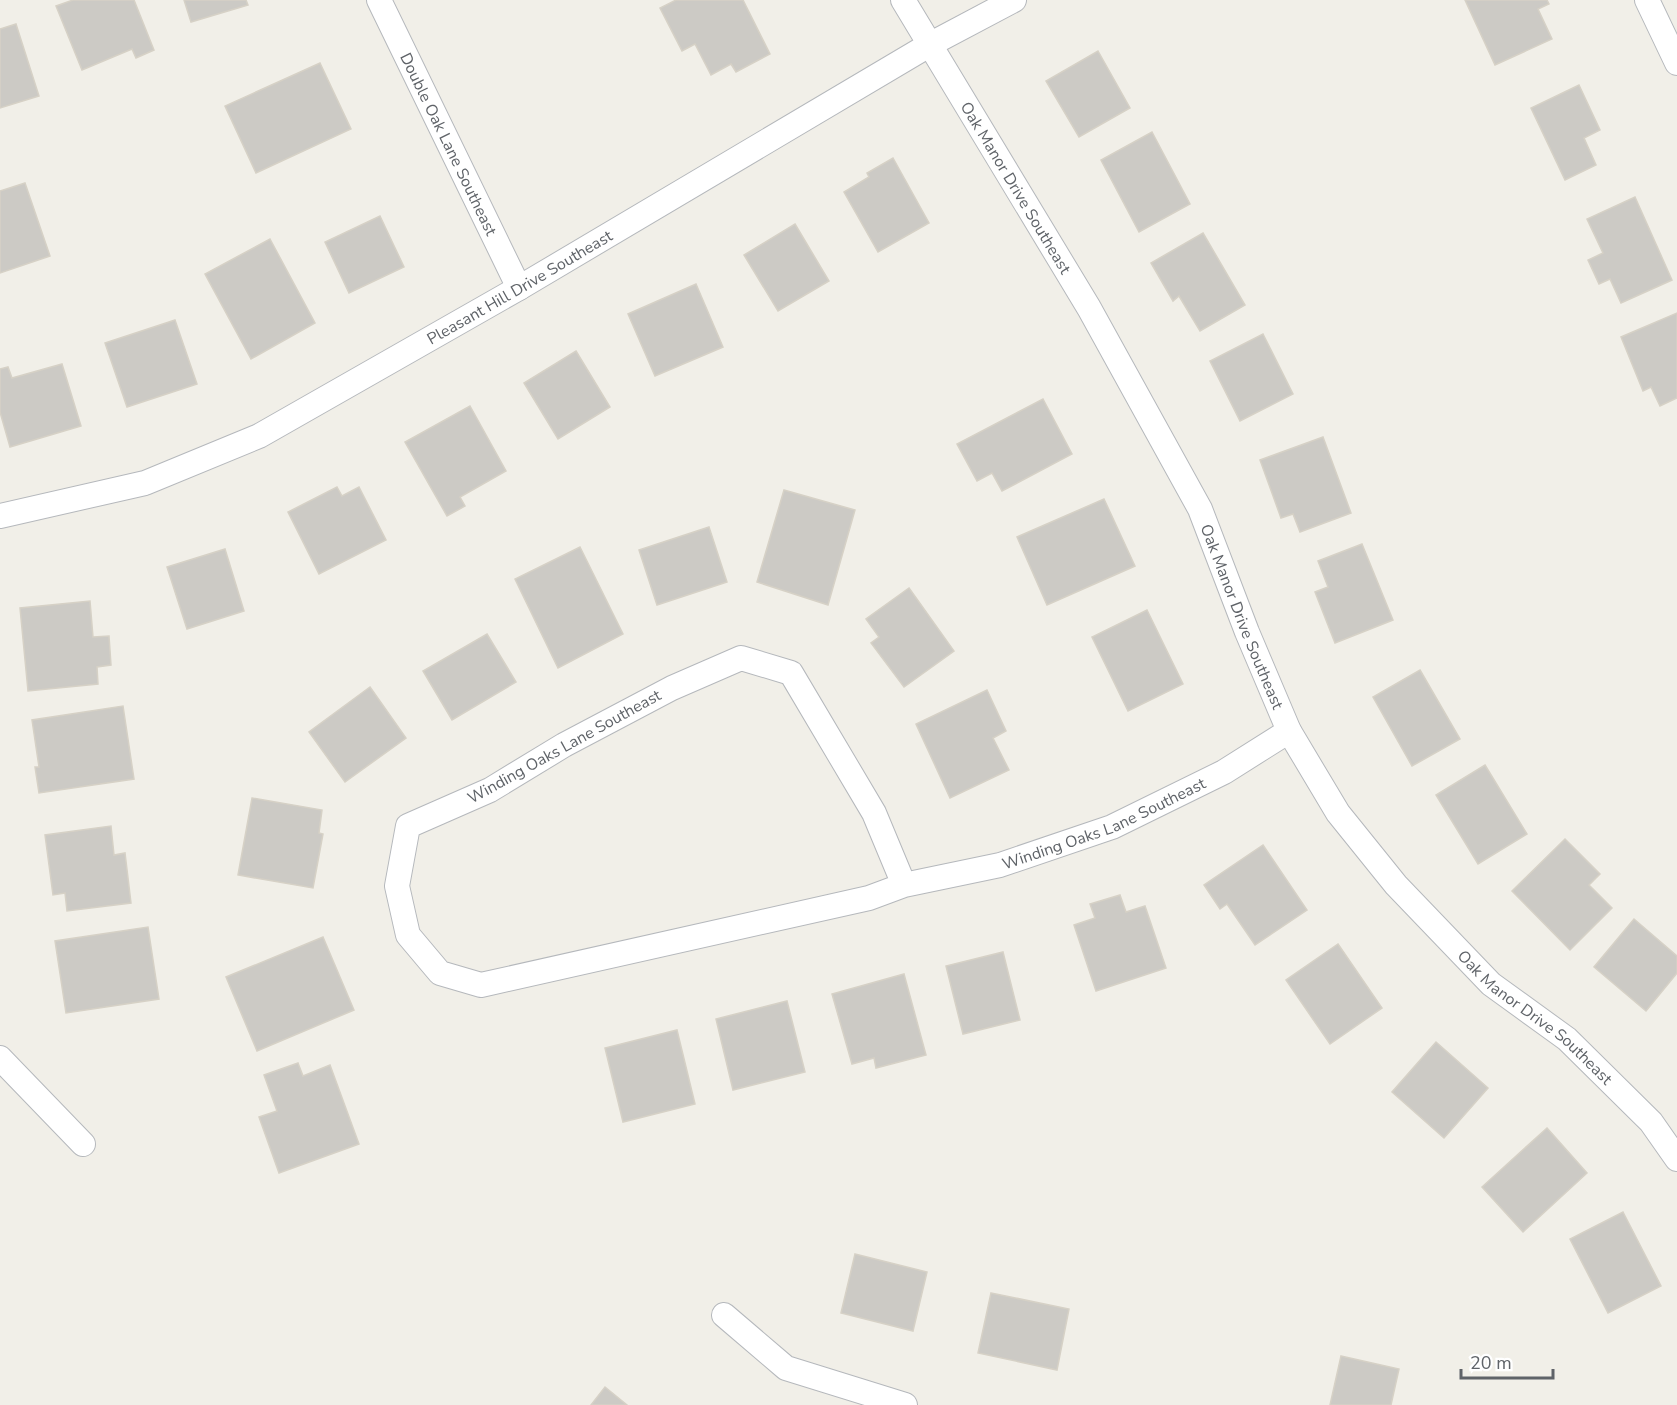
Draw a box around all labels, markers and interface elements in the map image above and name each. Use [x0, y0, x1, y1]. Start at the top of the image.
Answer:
street label: Double Oak Lane Southeast [394, 49, 502, 240]
street label: Oak Manor Drive Southeast [955, 98, 1076, 279]
street label: Pleasant Hill Drive Southeast [423, 225, 617, 350]
street label: Oak Manor Drive Southeast [1195, 521, 1289, 713]
street label: Winding Oaks Lane Southeast [464, 684, 665, 809]
street label: Winding Oaks Lane Southeast [999, 773, 1210, 875]
street label: Oak Manor Drive Southeast [1452, 946, 1617, 1090]
scale bar [1461, 1342, 1552, 1380]
text: 20 m [1470, 1351, 1512, 1375]

